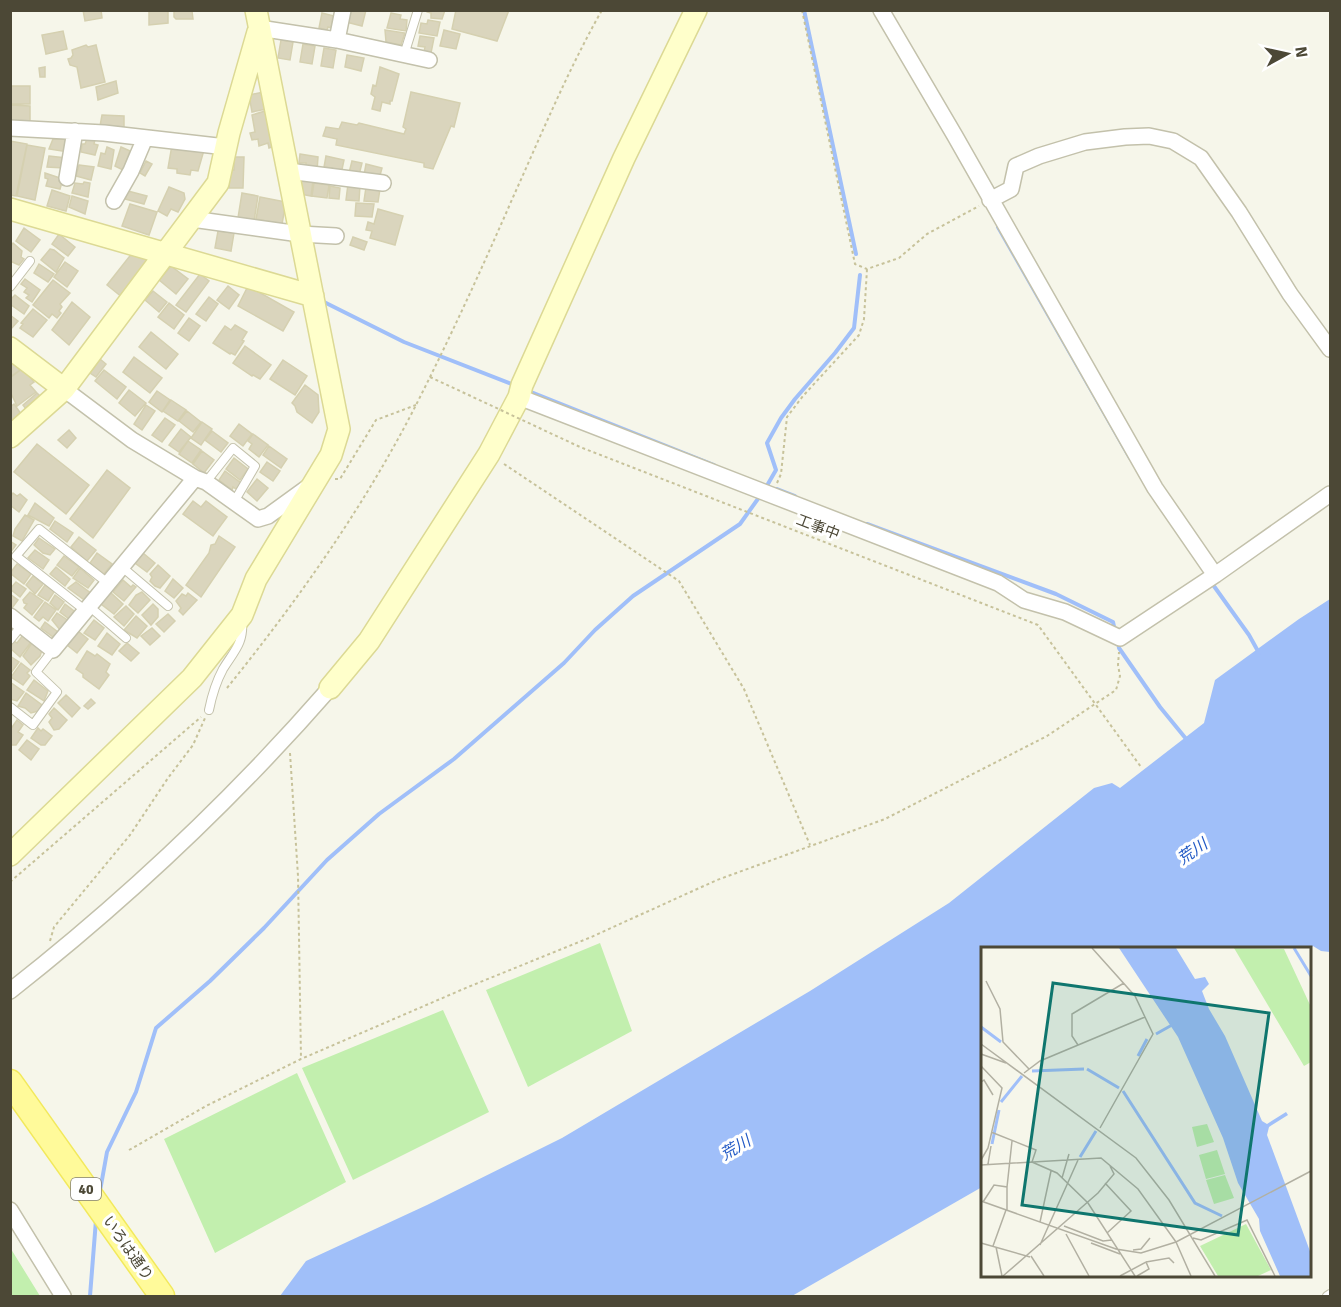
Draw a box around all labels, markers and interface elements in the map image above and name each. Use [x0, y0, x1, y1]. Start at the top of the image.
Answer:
north arrow [1257, 24, 1317, 84]
text: N [1290, 45, 1312, 59]
street label: 工事中 [794, 511, 842, 543]
water label: 荒川 [1174, 833, 1213, 869]
inset map [981, 947, 1311, 1277]
water label: 荒川 [717, 1130, 756, 1165]
road number: 40 [71, 1178, 101, 1200]
street label: いろは通り [99, 1212, 157, 1284]

